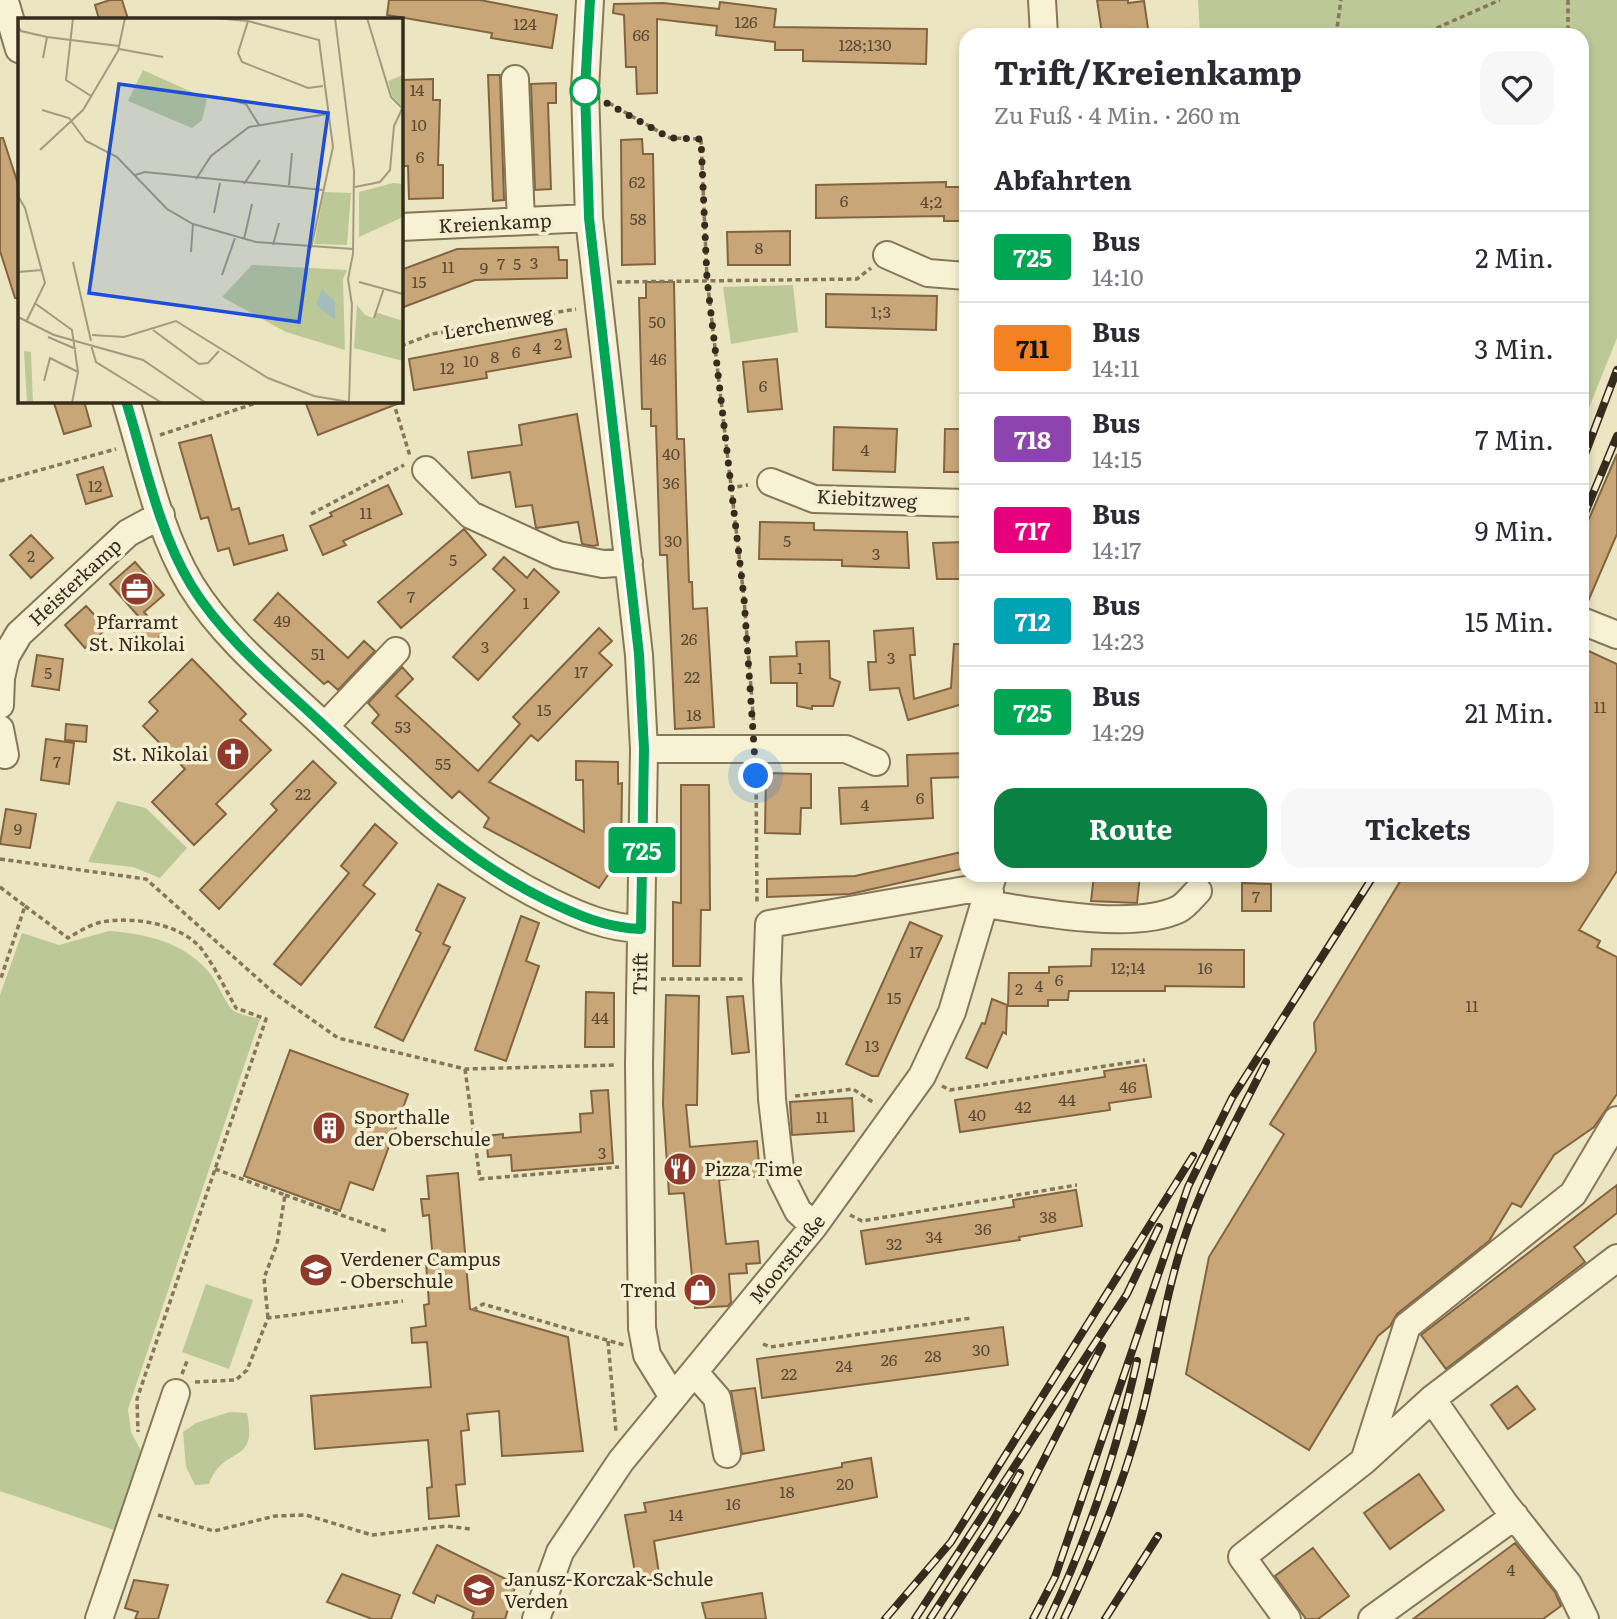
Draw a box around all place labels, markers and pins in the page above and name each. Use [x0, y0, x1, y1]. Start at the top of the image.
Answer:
unlabelled marker [570, 76, 600, 106]
office icon: Pfarramt St. Nikolai [118, 570, 156, 608]
place label: Pfarramt St. Nikolai [89, 607, 185, 657]
church icon: St. Nikolai [214, 735, 252, 773]
place label: St. Nikolai [112, 739, 208, 767]
place label: Sporthalle der Oberschule [354, 1102, 491, 1152]
building icon: Sporthalle der Oberschule [310, 1109, 348, 1147]
restaurant icon: Pizza Time [661, 1150, 699, 1188]
place label: Pizza Time [704, 1154, 803, 1182]
place label: Verdener Campus - Oberschule [340, 1244, 501, 1294]
school or university icon: Verdener Campus - Oberschule [297, 1251, 335, 1289]
shop icon: Trend [681, 1271, 719, 1309]
place label: Trend [620, 1275, 676, 1303]
place label: Janusz-Korczak-Schule Verden [504, 1564, 714, 1614]
school or university icon: Janusz-Korczak-Schule Verden [460, 1571, 498, 1609]

